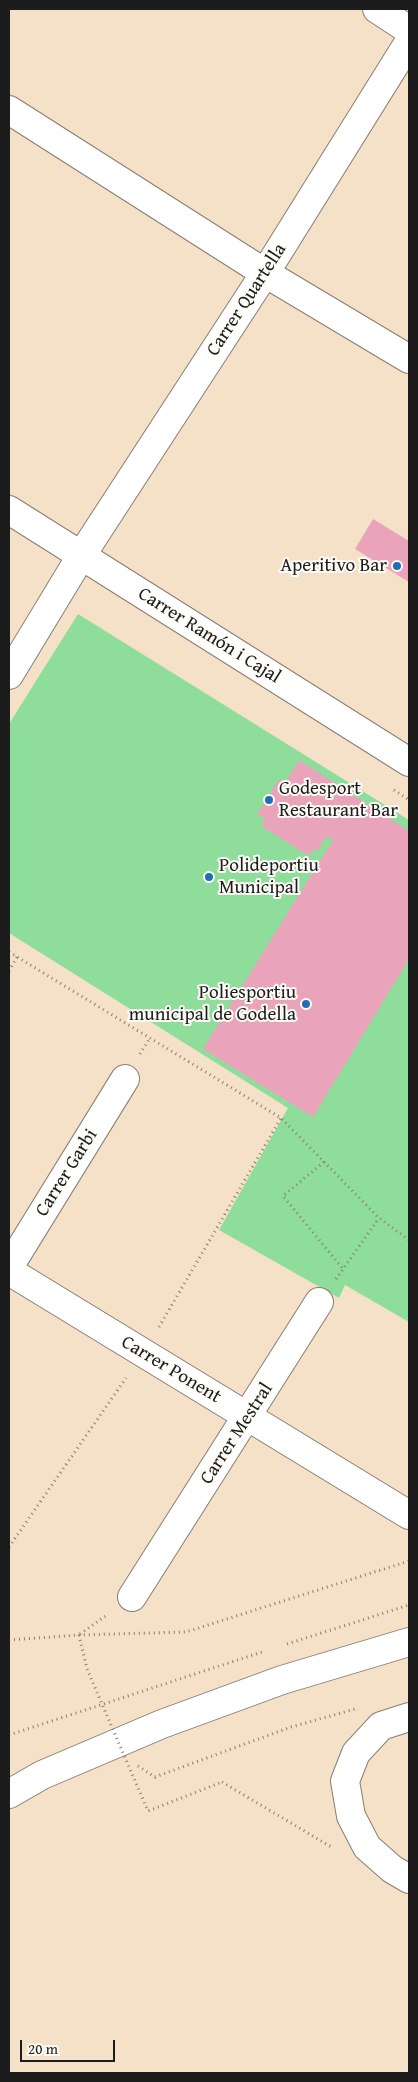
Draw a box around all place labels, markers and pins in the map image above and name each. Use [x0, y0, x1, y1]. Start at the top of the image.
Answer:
place label: Aperitivo Bar [281, 555, 387, 577]
marker: Aperitivo Bar [391, 560, 403, 572]
place label: Godesport Restaurant Bar [279, 778, 398, 822]
marker: Godesport Restaurant Bar [263, 794, 275, 806]
place label: Polideportiu Municipal [219, 855, 319, 899]
marker: Polideportiu Municipal [203, 871, 215, 883]
place label: Poliesportiu municipal de Godella [129, 982, 296, 1026]
marker: Poliesportiu municipal de Godella [300, 998, 312, 1010]

